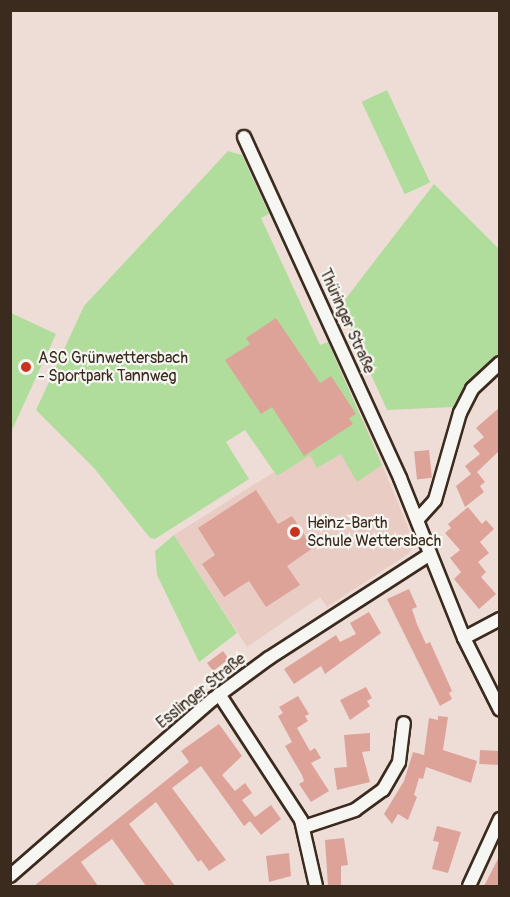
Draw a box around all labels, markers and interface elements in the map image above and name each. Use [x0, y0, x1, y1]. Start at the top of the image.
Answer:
street label: Thüringer Straße [315, 266, 379, 376]
place label: ASC Grünwettersbach - Sportpark Tannweg [38, 348, 188, 386]
marker: ASC Grünwettersbach - Sportpark Tannweg [19, 360, 33, 374]
place label: Heinz-Barth Schule Wettersbach [307, 513, 441, 551]
marker: Heinz-Barth Schule Wettersbach [288, 525, 302, 539]
street label: Esslinger Straße [153, 649, 249, 733]

